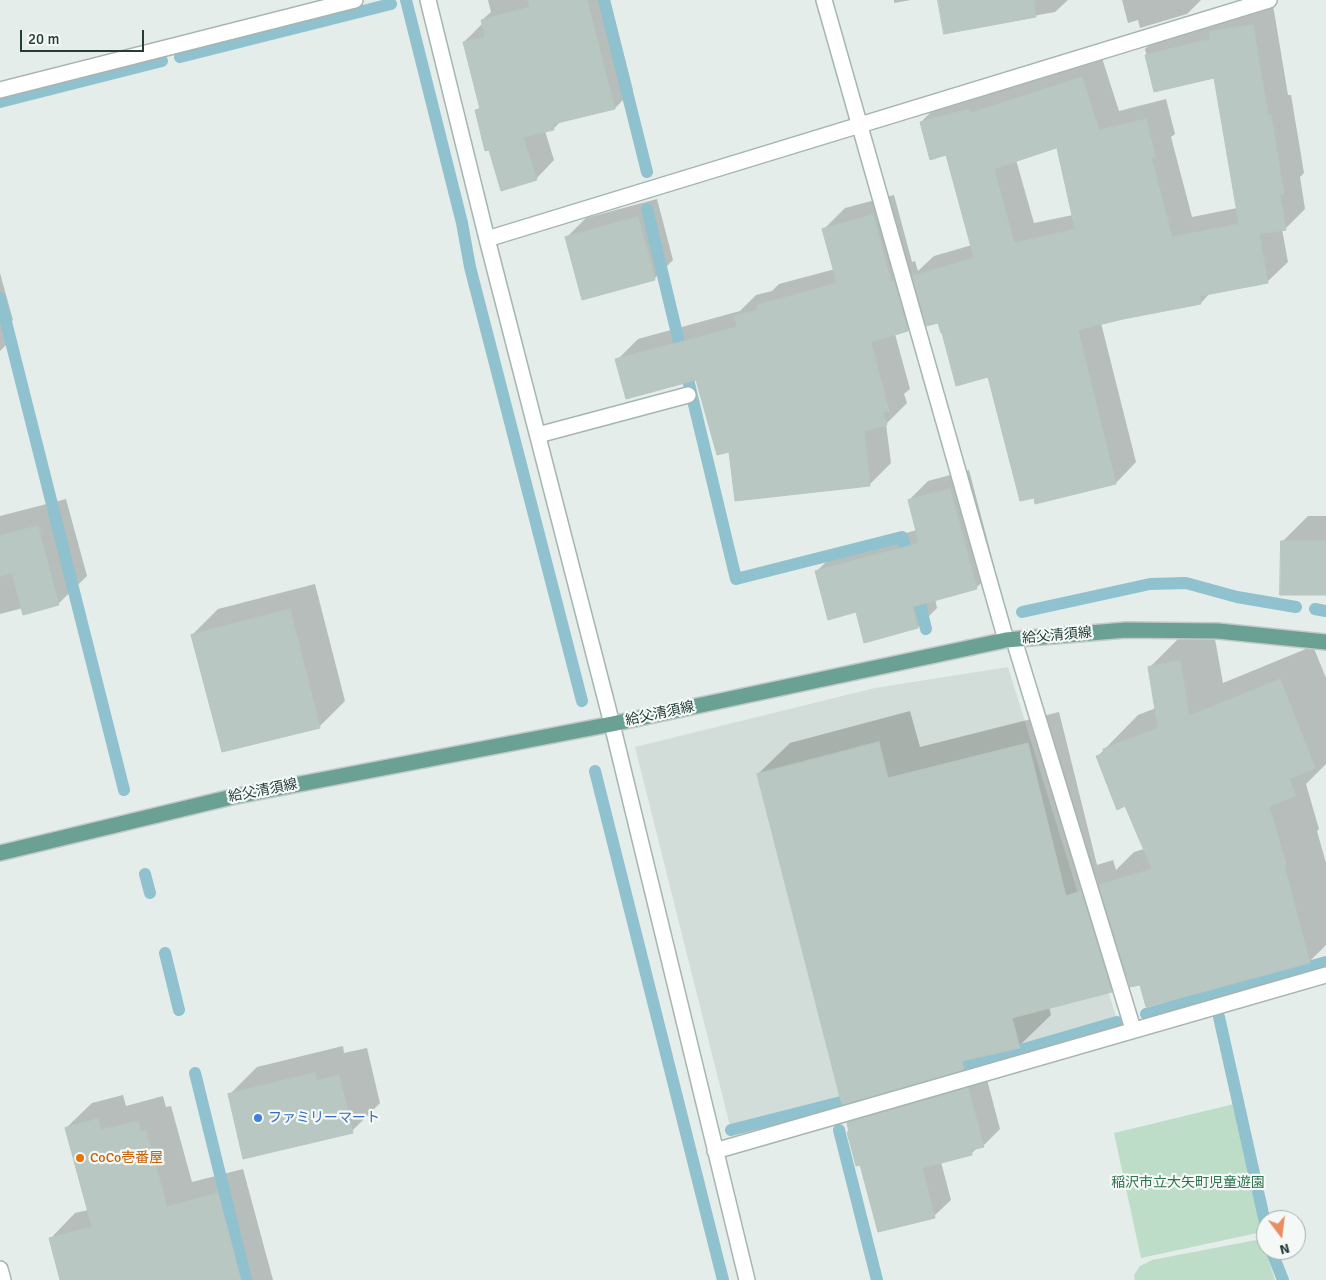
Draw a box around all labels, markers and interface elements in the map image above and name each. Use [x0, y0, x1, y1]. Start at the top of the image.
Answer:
scale bar [22, 20, 146, 52]
text: 20 m [28, 30, 59, 48]
street label: 給父清須線 [1021, 625, 1093, 647]
street label: 給父清須線 [624, 699, 696, 729]
street label: 給父清須線 [227, 776, 299, 806]
place label: ファミリーマート [268, 1110, 380, 1126]
marker: ファミリーマート [252, 1112, 264, 1124]
place label: CoCo壱番屋 [90, 1150, 163, 1166]
marker: CoCo壱番屋 [74, 1152, 86, 1164]
park label: 稲沢市立大矢町児童遊園 [1111, 1175, 1265, 1191]
north arrow [1256, 1210, 1306, 1260]
text: N [1278, 1240, 1292, 1258]

